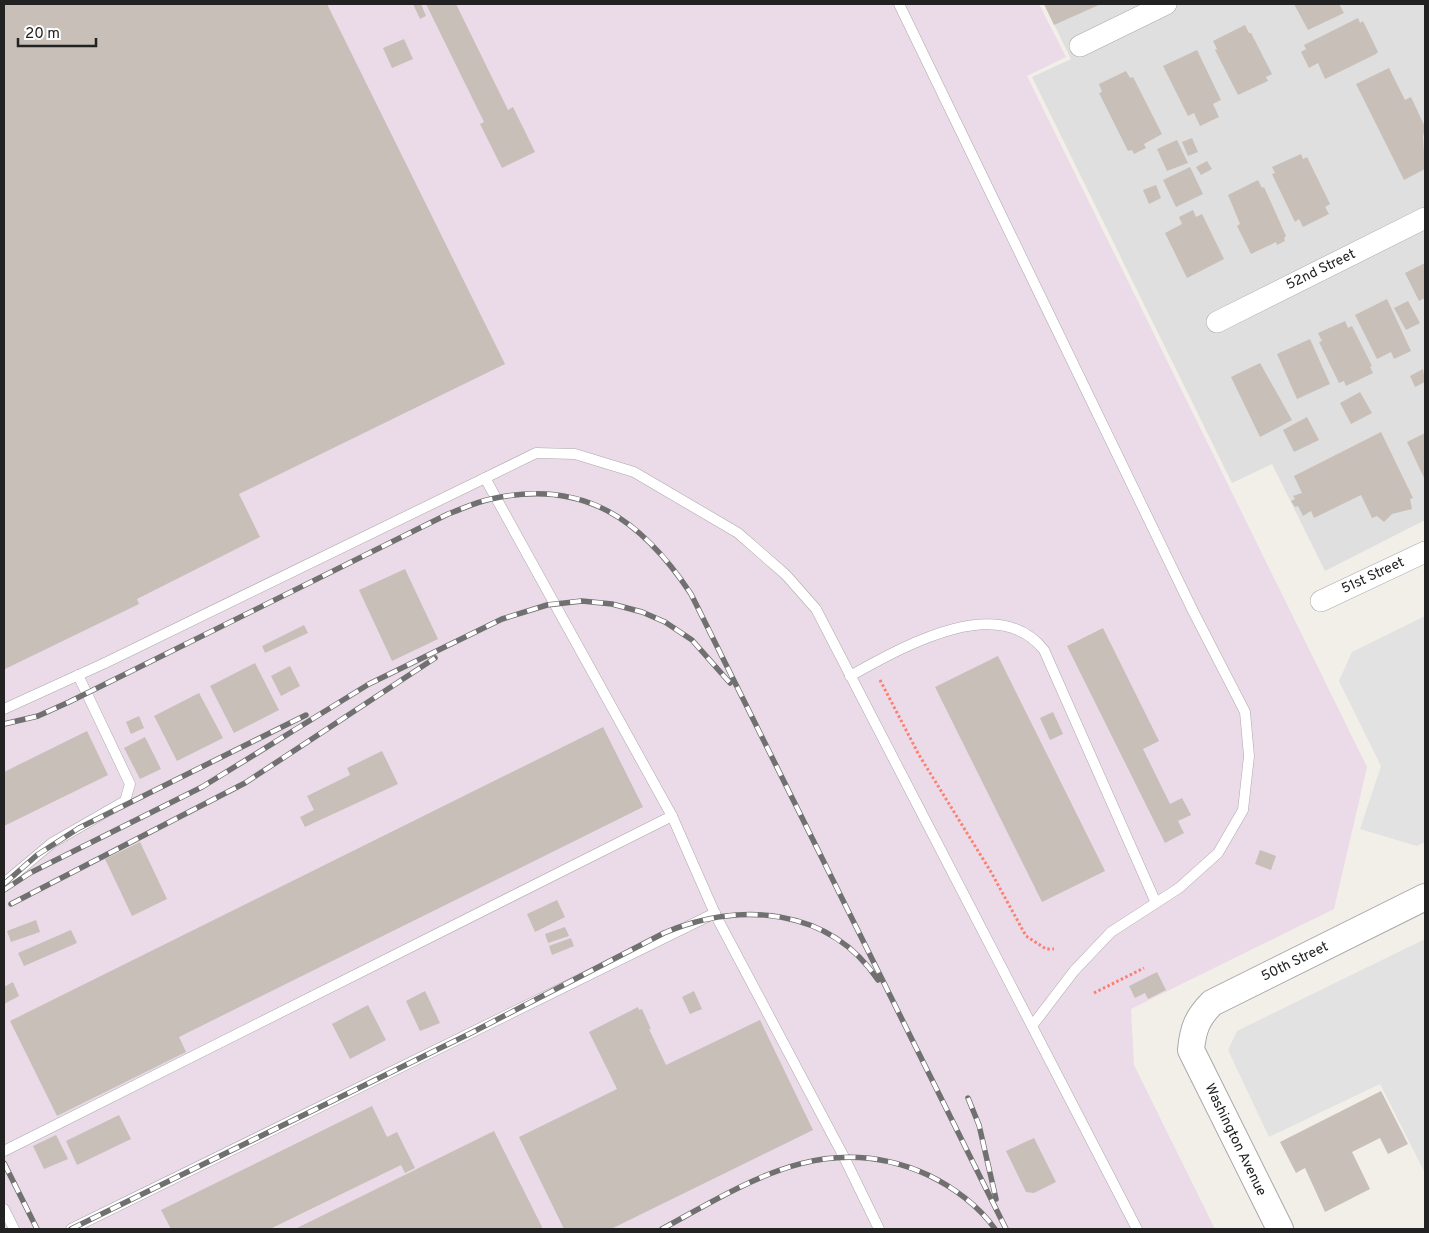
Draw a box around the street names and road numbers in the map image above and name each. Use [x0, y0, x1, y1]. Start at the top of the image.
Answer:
street label: 52nd Street [1284, 246, 1358, 294]
street label: 51st Street [1339, 554, 1407, 598]
street label: 50th Street [1259, 938, 1331, 986]
street label: Washington Avenue [1200, 1081, 1270, 1199]

